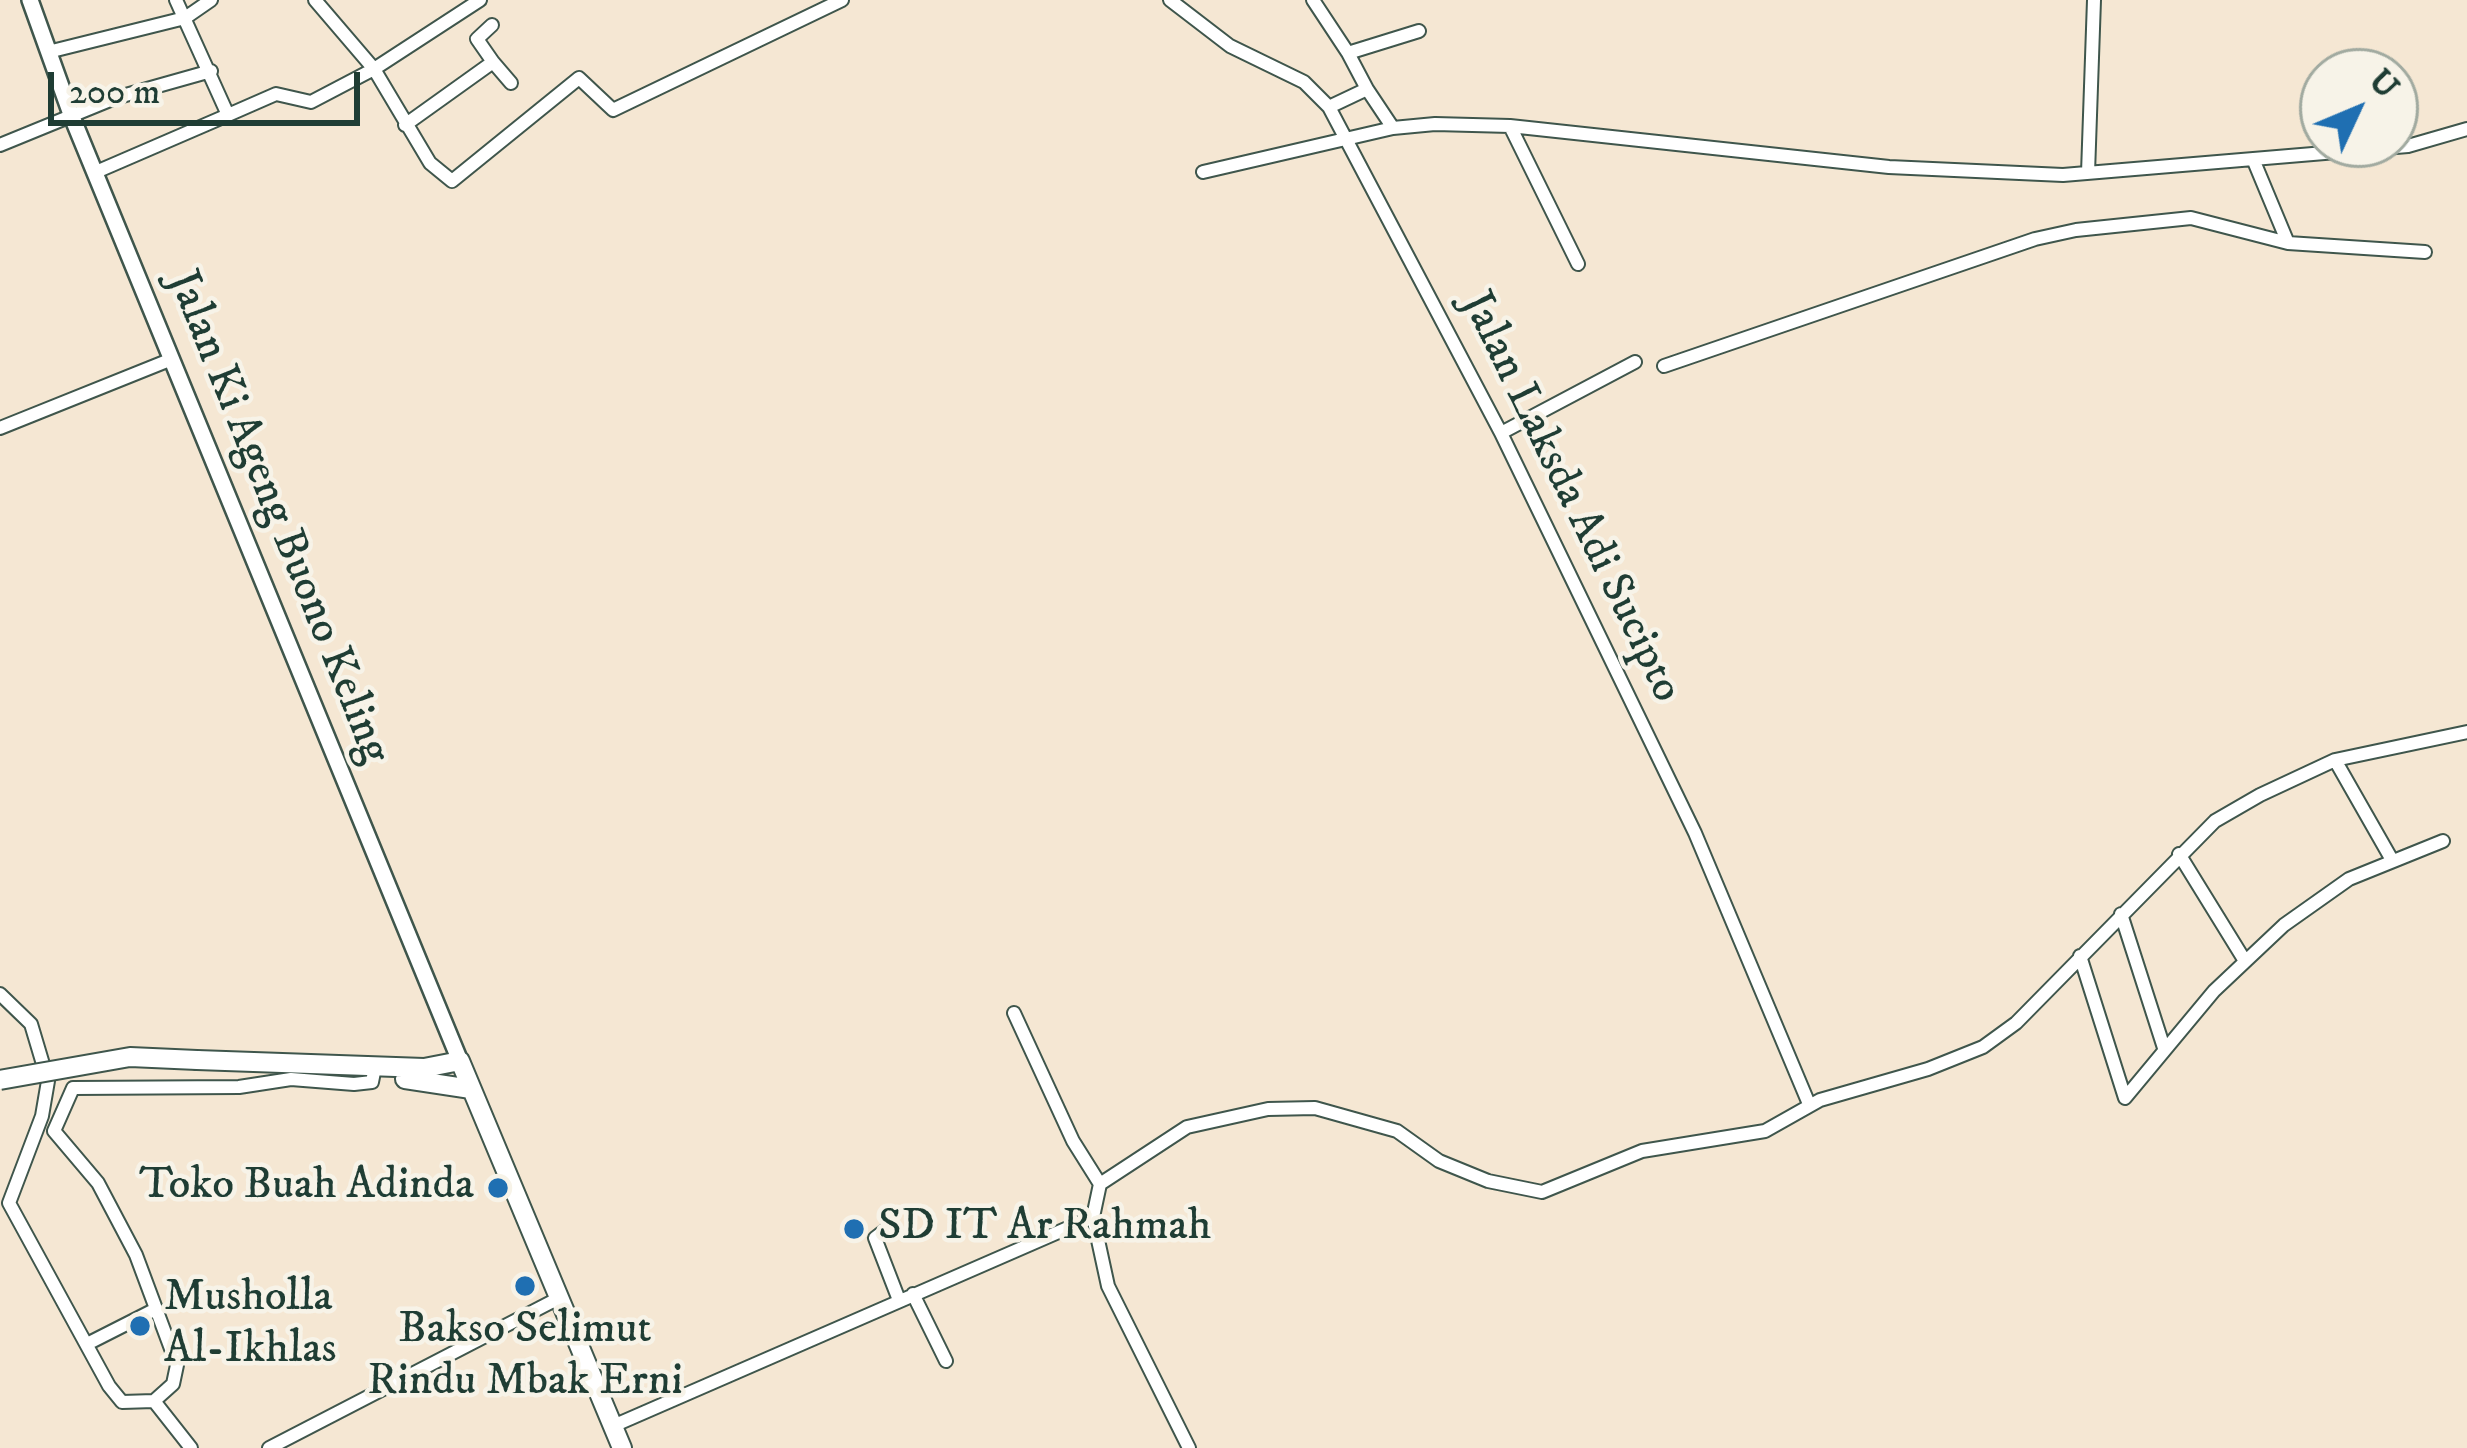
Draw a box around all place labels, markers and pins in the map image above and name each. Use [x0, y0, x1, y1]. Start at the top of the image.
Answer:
place label: Toko Buah Adinda [139, 1161, 474, 1215]
marker: Toko Buah Adinda [485, 1175, 511, 1201]
place label: SD IT Ar Rahmah [878, 1202, 1211, 1256]
marker: SD IT Ar Rahmah [841, 1216, 867, 1242]
place label: Musholla Al-Ikhlas [164, 1273, 337, 1379]
marker: Bakso Selimut Rindu Mbak Erni [512, 1273, 538, 1299]
place label: Bakso Selimut Rindu Mbak Erni [367, 1305, 683, 1411]
marker: Musholla Al-Ikhlas [127, 1313, 153, 1339]

